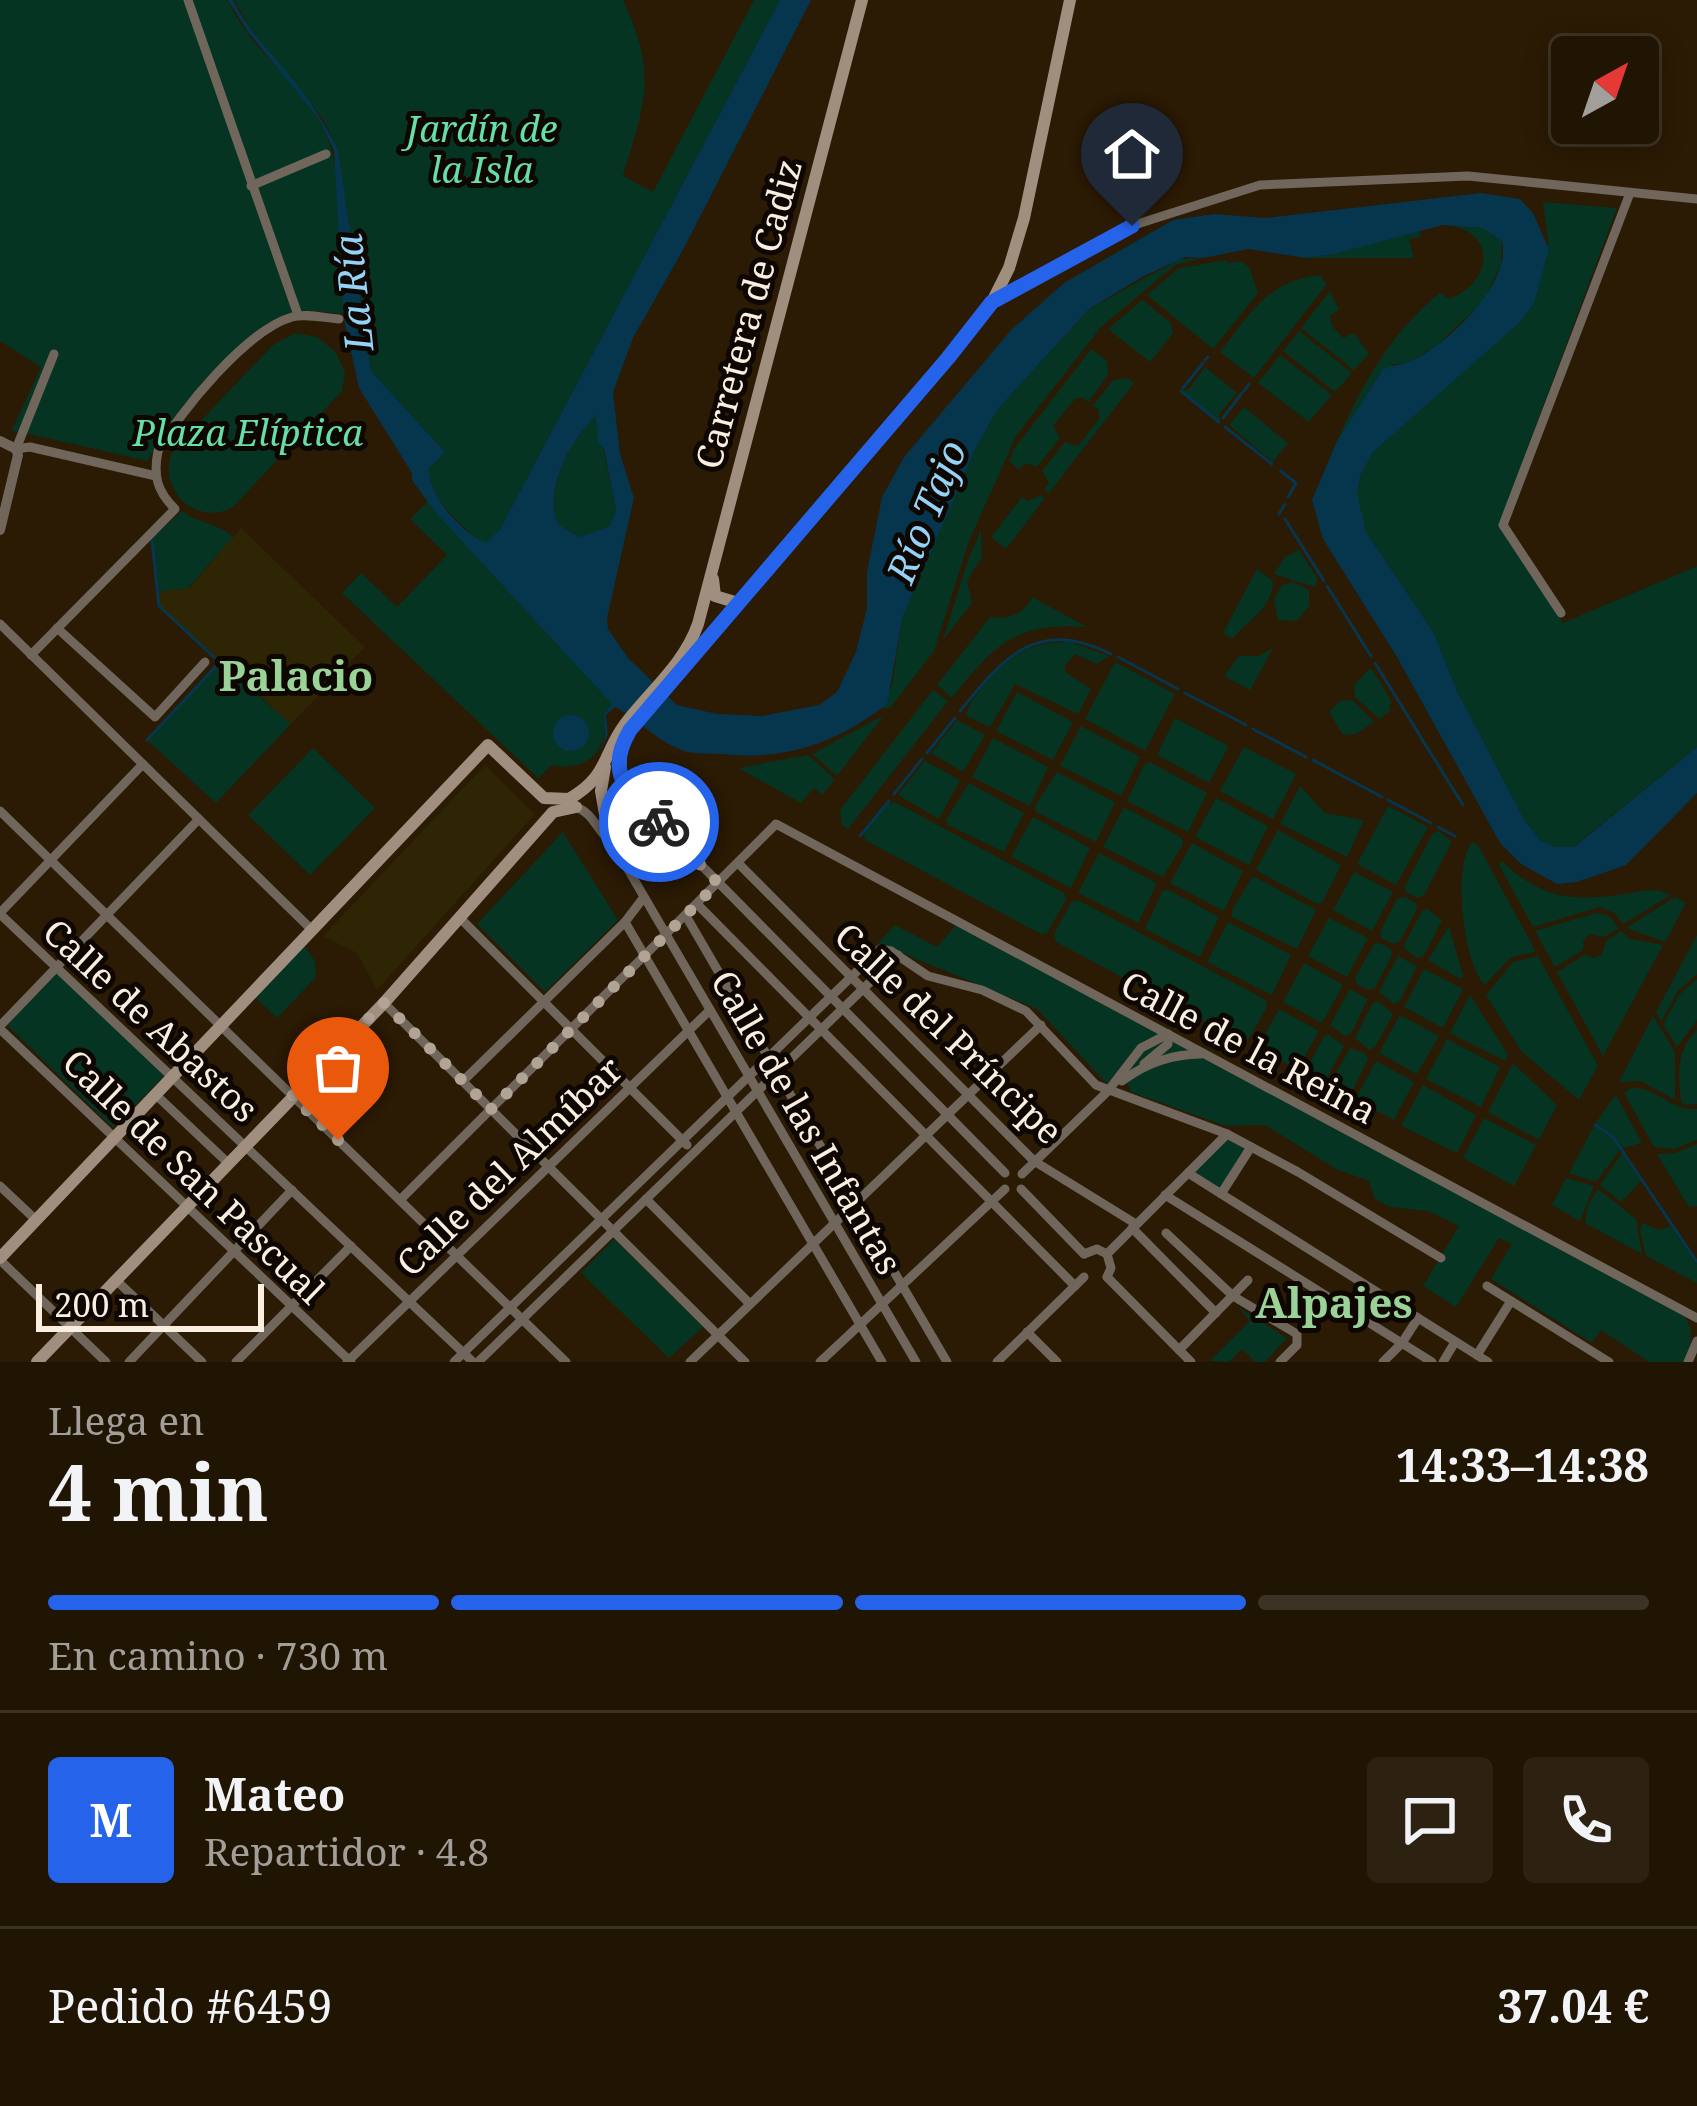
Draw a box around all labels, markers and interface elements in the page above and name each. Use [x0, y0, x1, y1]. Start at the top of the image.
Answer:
north arrow [1551, 36, 1659, 144]
map controls [1551, 36, 1659, 144]
pin [1081, 103, 1183, 226]
park label: Jardín de la Isla [400, 104, 558, 194]
icon: home [1099, 121, 1165, 187]
street label: Carretera de Cadiz [683, 154, 813, 474]
water label: La Ría [319, 231, 385, 355]
park label: Plaza Elíptica [132, 408, 363, 457]
water label: Río Tajo [872, 432, 978, 591]
district label: Palacio [219, 646, 373, 703]
courier [599, 762, 719, 882]
icon: bike [626, 789, 692, 855]
street label: Calle de Abastos [33, 907, 269, 1133]
street label: Calle del Príncipe [824, 911, 1074, 1155]
street label: Calle de la Reina [1113, 959, 1385, 1135]
street label: Calle de las Infantas [700, 961, 914, 1283]
pin [287, 1017, 389, 1140]
icon: bag [305, 1035, 371, 1101]
street label: Calle de San Pascual [52, 1038, 336, 1314]
street label: Calle del Almíbar [385, 1045, 633, 1287]
district label: Alpajes [1255, 1273, 1413, 1330]
scale bar [36, 1278, 264, 1331]
text: 200 m [54, 1282, 149, 1327]
text: Llega en [48, 1393, 204, 1446]
text: 14:33–14:38 [1396, 1434, 1649, 1495]
text: 4 min [48, 1438, 269, 1544]
text: En camino · 730 m [48, 1628, 388, 1681]
button: chat [1367, 1757, 1493, 1883]
button: phone [1523, 1757, 1649, 1883]
text: Mateo [204, 1763, 345, 1824]
text: M [90, 1789, 132, 1850]
text: Repartidor · 4.8 [204, 1824, 489, 1877]
text: Pedido #6459 [48, 1975, 332, 2036]
text: 37.04 € [1497, 1975, 1649, 2036]

